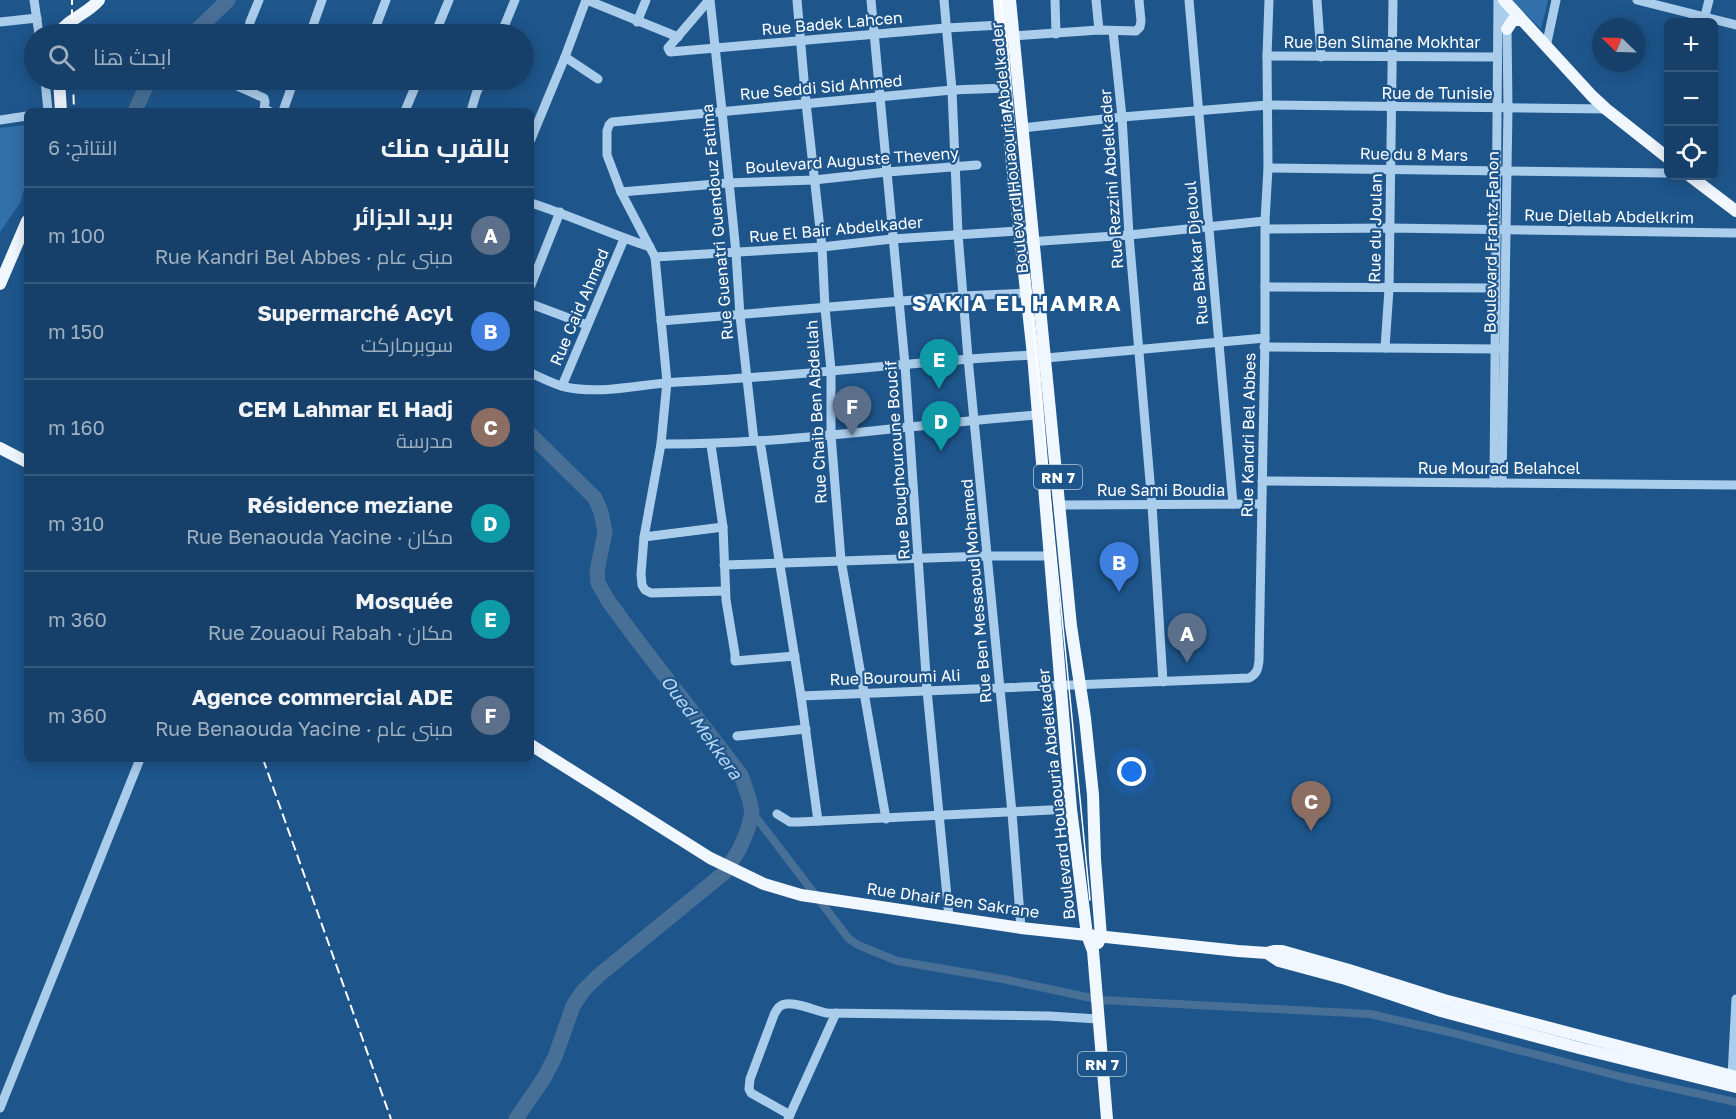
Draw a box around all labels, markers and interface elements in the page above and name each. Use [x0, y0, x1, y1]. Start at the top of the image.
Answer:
street label: Rue Badek Lahcen [761, 7, 903, 39]
north arrow [1592, 18, 1646, 72]
map controls [1664, 18, 1718, 180]
button: + [1664, 18, 1718, 72]
street label: Boulevard Houaouria Abdelkader [986, 21, 1032, 275]
search box [24, 24, 534, 90]
street label: Rue Ben Slimane Mokhtar [1283, 32, 1481, 52]
icon: search [45, 41, 78, 74]
text: ابحث هنا [93, 43, 172, 70]
street label: Rue Seddi Sid Ahmed [739, 70, 903, 104]
button: − [1664, 72, 1718, 126]
street label: Rue de Tunisie [1382, 83, 1492, 103]
street label: Rue Rezzini Abdelkader [1095, 88, 1127, 270]
street label: Rue Guenatri Guendouz Fatima [697, 103, 737, 341]
button: locate [1664, 126, 1718, 180]
text: بالقرب منك [381, 132, 510, 163]
text: النتائج: 6 [48, 135, 118, 159]
street label: Boulevard Auguste Theveny [744, 143, 960, 177]
street label: Rue du 8 Mars [1360, 143, 1468, 165]
street label: Boulevard Frantz Fanon [1479, 151, 1503, 333]
street label: Rue du Joulan [1364, 173, 1386, 283]
street label: Rue Bakkar Djeloul [1180, 180, 1212, 326]
text: بريد الجزائر [354, 203, 453, 230]
street label: Rue Djellab Abdelkrim [1524, 205, 1694, 227]
street label: Rue El Bair Abdelkader [748, 211, 924, 247]
text: 100 m [48, 223, 105, 247]
text: A [483, 223, 498, 247]
text: مبنى عام · Rue Kandri Bel Abbes [155, 244, 453, 268]
street label: Rue Caid Ahmed [545, 245, 613, 369]
district label: SAKIA EL HAMRA [912, 289, 1122, 316]
text: Supermarché Acyl [257, 299, 453, 326]
text: 150 m [48, 319, 104, 343]
text: B [483, 319, 498, 343]
street label: Rue Chaib Ben Abdellah [801, 320, 831, 504]
text: سوبرماركت [361, 332, 453, 356]
pin: E [920, 340, 958, 389]
street label: Rue Kandri Bel Abbes [1237, 352, 1259, 518]
street label: Rue Boughouroune Boucif [880, 359, 914, 560]
pin: F [832, 386, 872, 436]
text: CEM Lahmar El Hadj [238, 395, 453, 422]
pin: D [922, 402, 960, 451]
text: 160 m [48, 415, 105, 439]
text: C [483, 415, 498, 439]
text: مدرسة [396, 428, 453, 452]
street label: Rue Mourad Belahcel [1418, 458, 1580, 478]
road number: RN 7 [1034, 465, 1082, 489]
street label: Rue Ben Messaoud Mohamed [956, 478, 996, 704]
street label: Rue Sami Boudia [1097, 480, 1225, 500]
text: Résidence meziane [247, 491, 453, 518]
text: 310 m [48, 511, 105, 535]
text: D [483, 511, 498, 535]
text: مكان · Rue Benaouda Yacine [186, 524, 453, 548]
pin: B [1100, 542, 1138, 592]
text: Mosquée [355, 587, 453, 614]
text: 360 m [48, 607, 107, 631]
text: E [484, 607, 497, 631]
pin: A [1168, 614, 1206, 663]
text: مكان · Rue Zouaoui Rabah [208, 620, 453, 644]
street label: Rue Bouroumi Ali [829, 665, 961, 689]
street label: Boulevard Houaouria Abdelkader [1033, 667, 1079, 921]
water label: Oued Mekkera [657, 671, 748, 784]
text: Agence commercial ADE [192, 683, 453, 710]
text: 360 m [48, 703, 107, 727]
text: F [485, 703, 496, 727]
text: مبنى عام · Rue Benaouda Yacine [155, 716, 453, 740]
your location [1117, 757, 1146, 786]
pin: C [1292, 782, 1330, 831]
street label: Rue Dhaif Ben Sakrane [865, 878, 1041, 922]
road number: RN 7 [1078, 1052, 1126, 1076]

